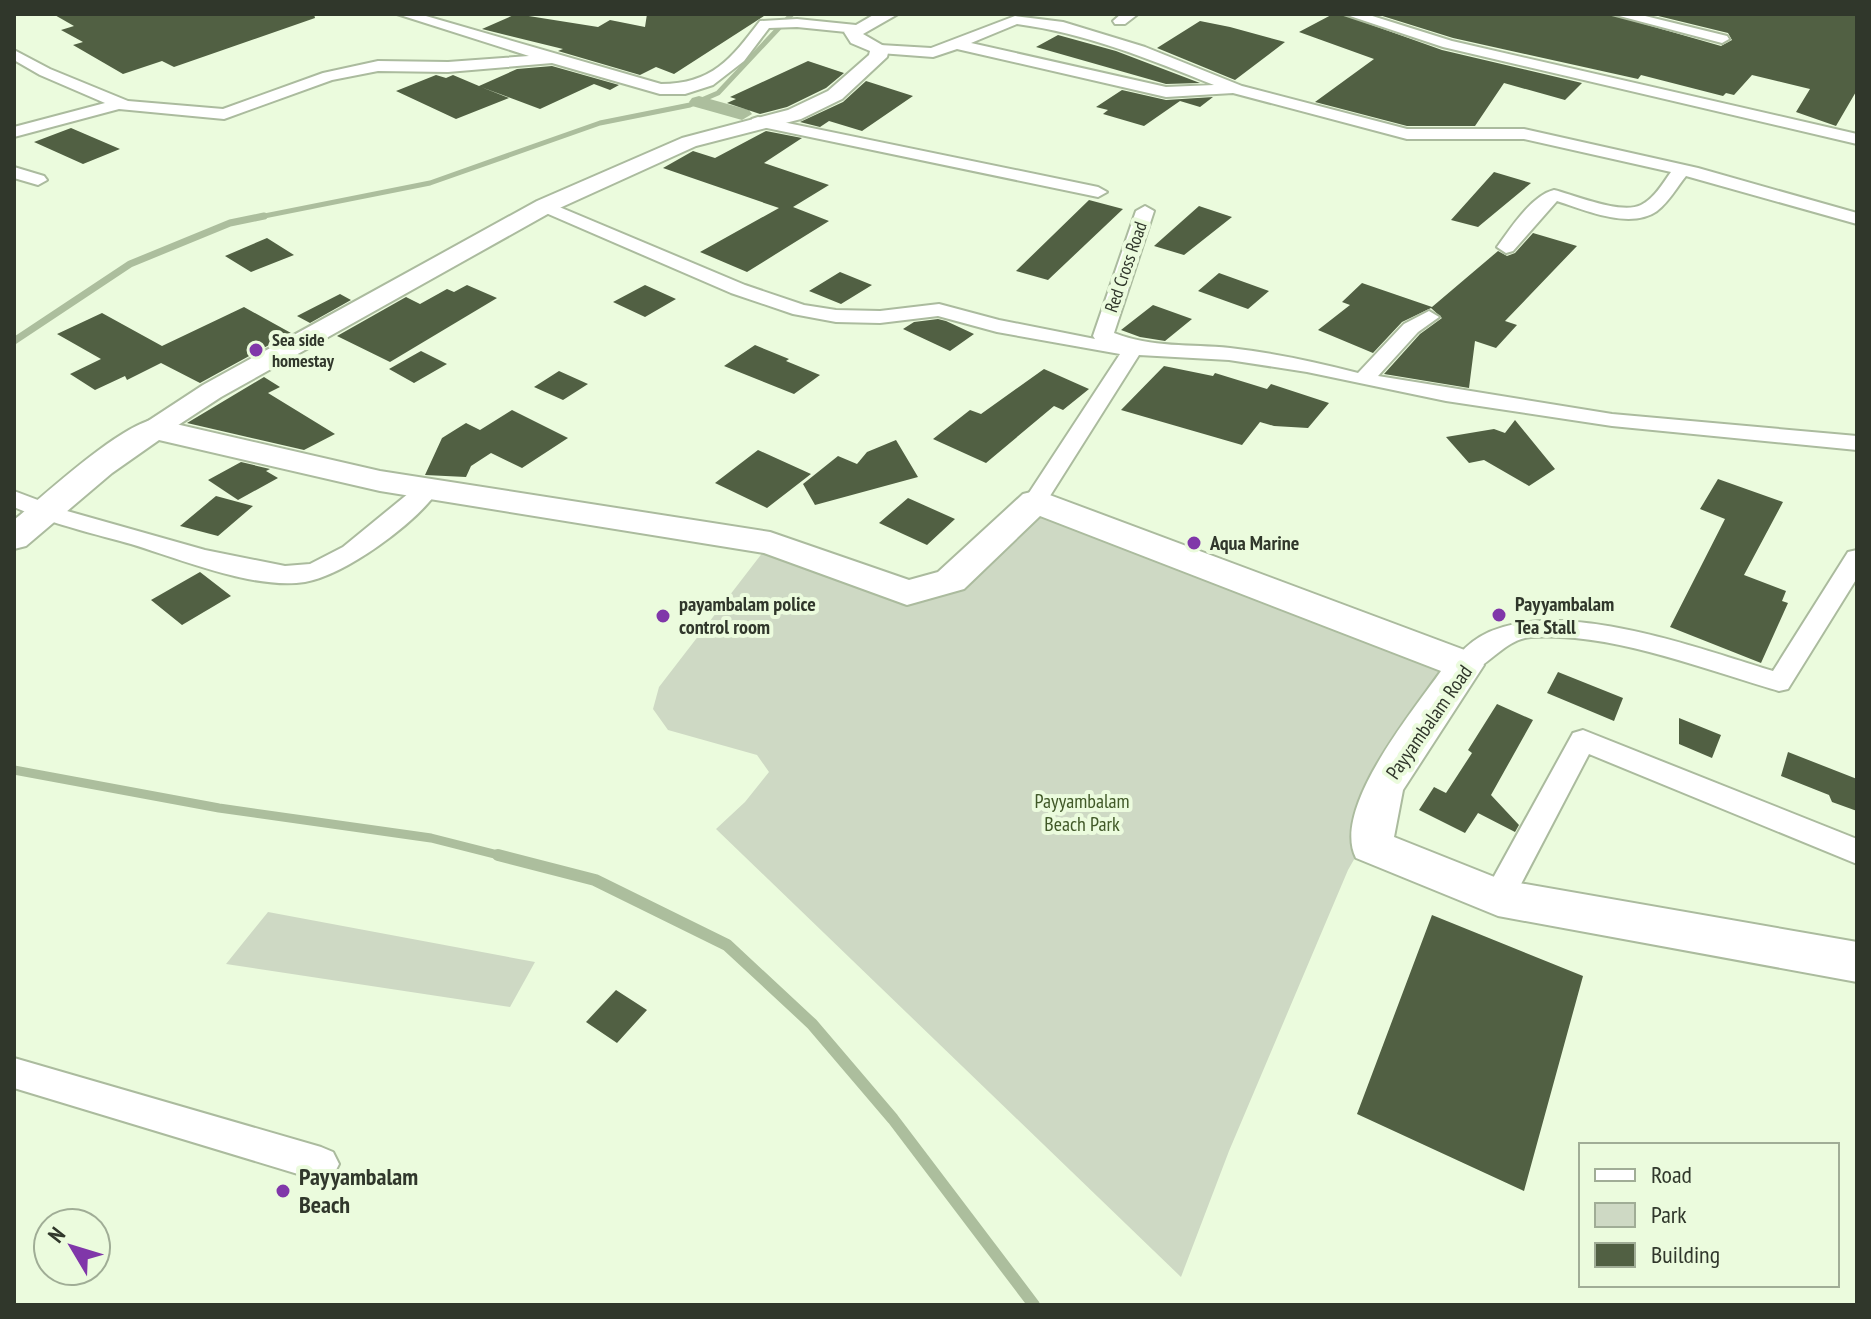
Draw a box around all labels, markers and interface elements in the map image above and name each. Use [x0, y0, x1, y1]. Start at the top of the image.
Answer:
street label: Red Cross Road [1099, 218, 1152, 315]
place label: Sea side homestay [272, 328, 335, 372]
marker: Sea side homestay [247, 341, 265, 359]
place label: Aqua Marine [1209, 530, 1299, 556]
marker: Aqua Marine [1185, 534, 1203, 552]
place label: payambalam police control room [679, 591, 816, 640]
place label: Payyambalam Tea Stall [1515, 591, 1614, 640]
marker: Payyambalam Tea Stall [1490, 606, 1508, 624]
marker: payambalam police control room [654, 607, 672, 625]
street label: Payyambalam Road [1380, 660, 1478, 784]
park label: Payyambalam Beach Park [1034, 788, 1130, 837]
legend [1579, 1143, 1839, 1287]
text: Road [1651, 1159, 1692, 1190]
place label: Payyambalam Beach [299, 1161, 418, 1220]
marker: Payyambalam Beach [274, 1182, 292, 1200]
text: Park [1651, 1199, 1687, 1230]
north arrow [32, 1207, 112, 1287]
text: N [42, 1221, 71, 1248]
text: Building [1651, 1239, 1720, 1270]

